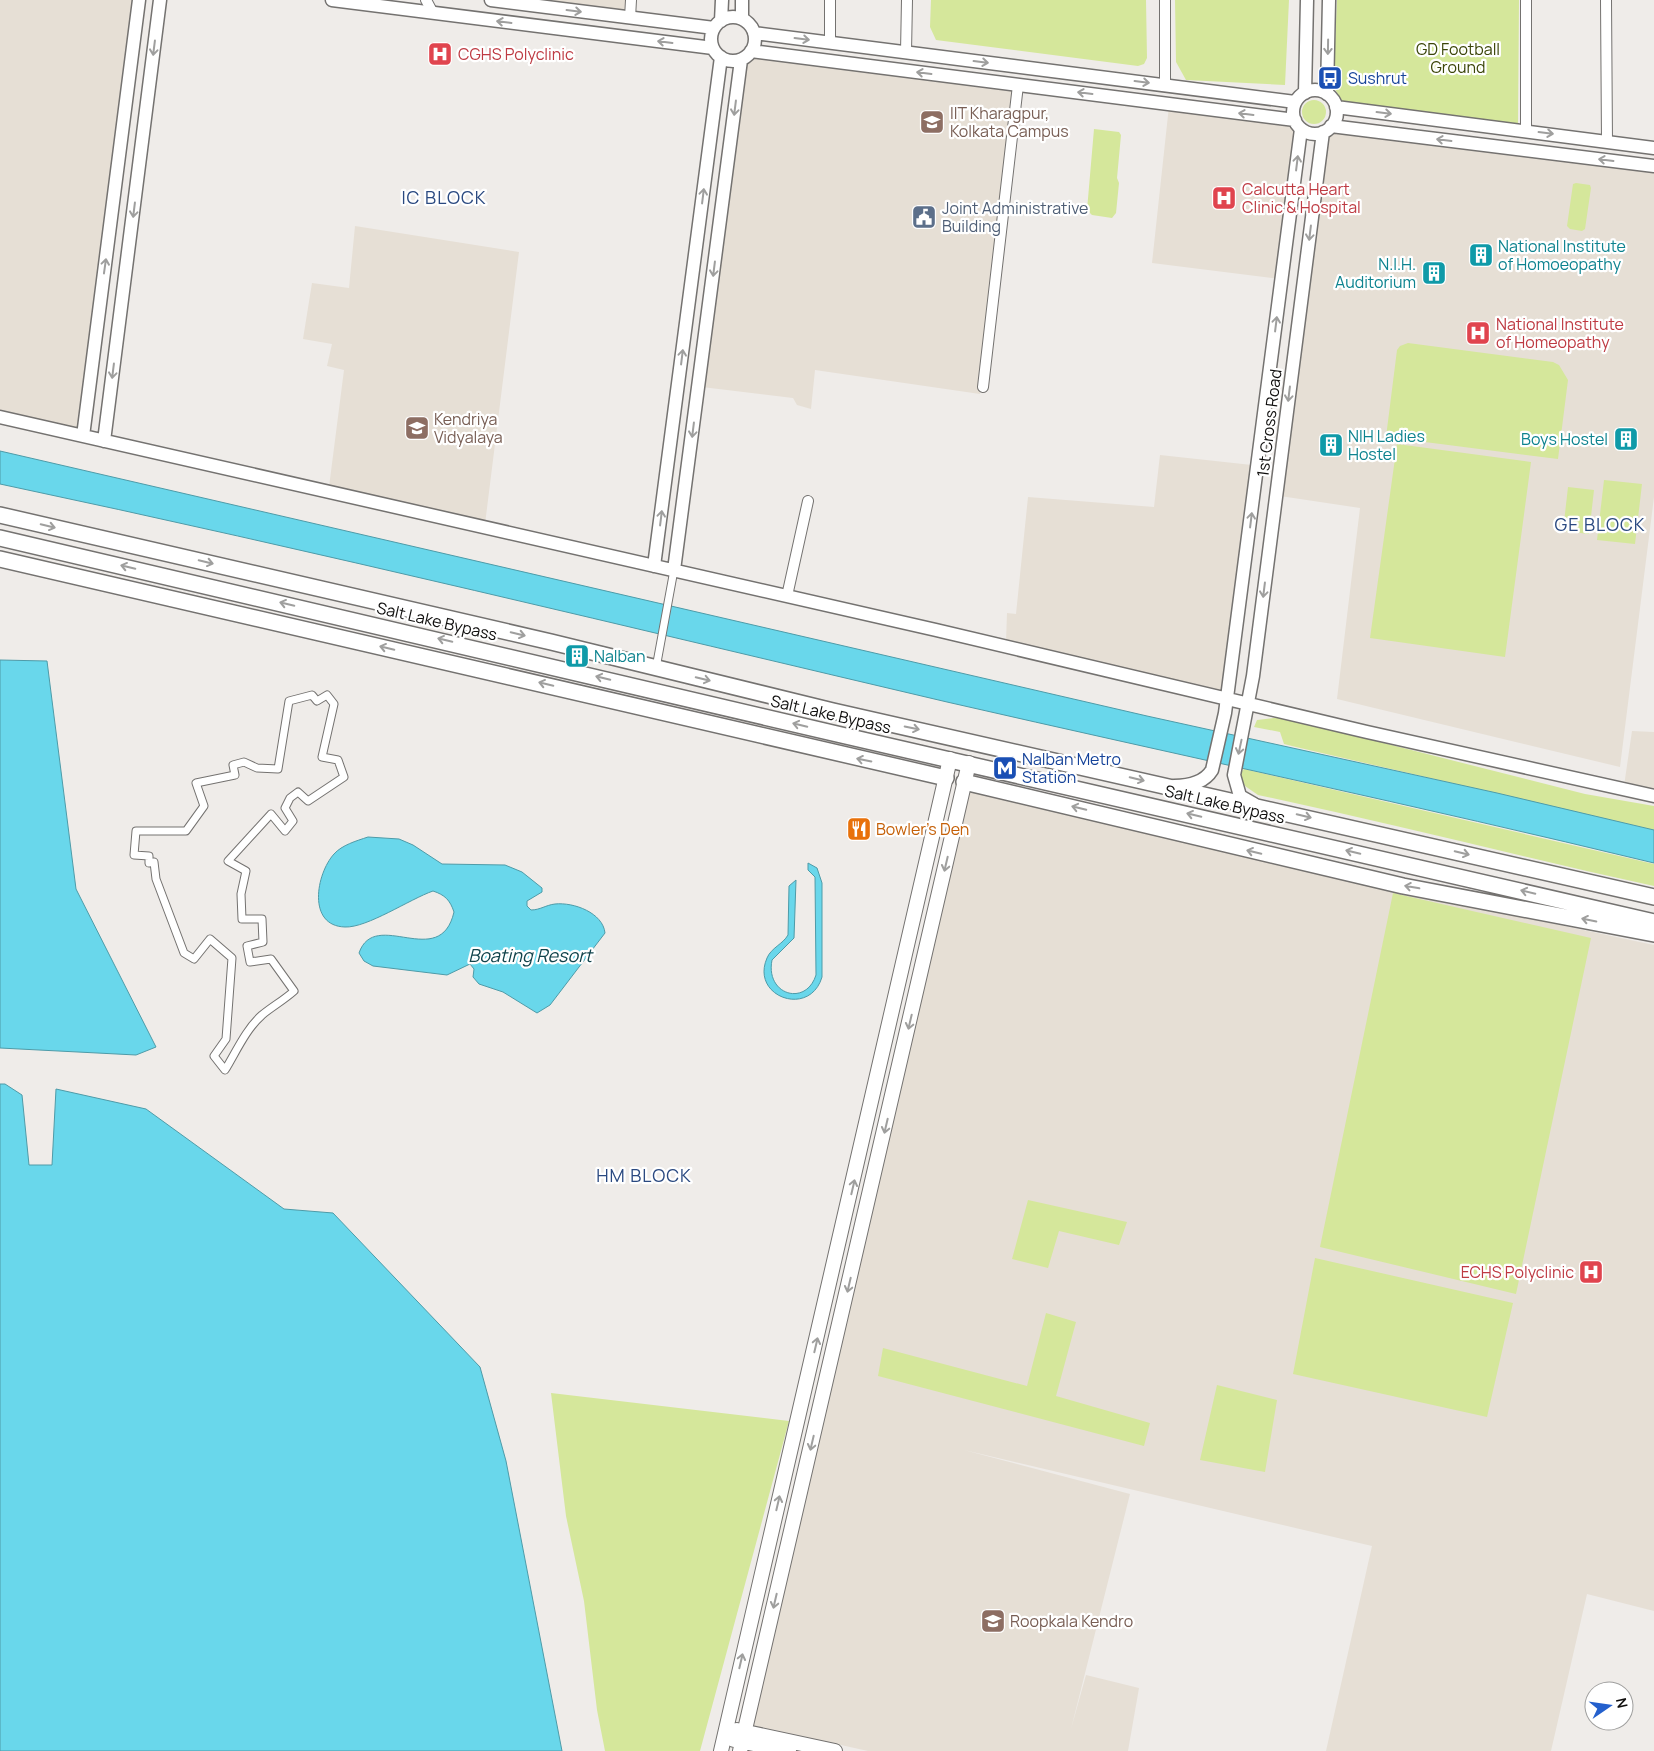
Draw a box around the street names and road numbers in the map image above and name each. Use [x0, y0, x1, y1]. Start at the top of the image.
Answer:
street label: 1st Cross Road [1251, 368, 1287, 478]
street label: Salt Lake Bypass [375, 596, 499, 646]
street label: Salt Lake Bypass [769, 689, 893, 739]
street label: Salt Lake Bypass [1163, 779, 1287, 829]

